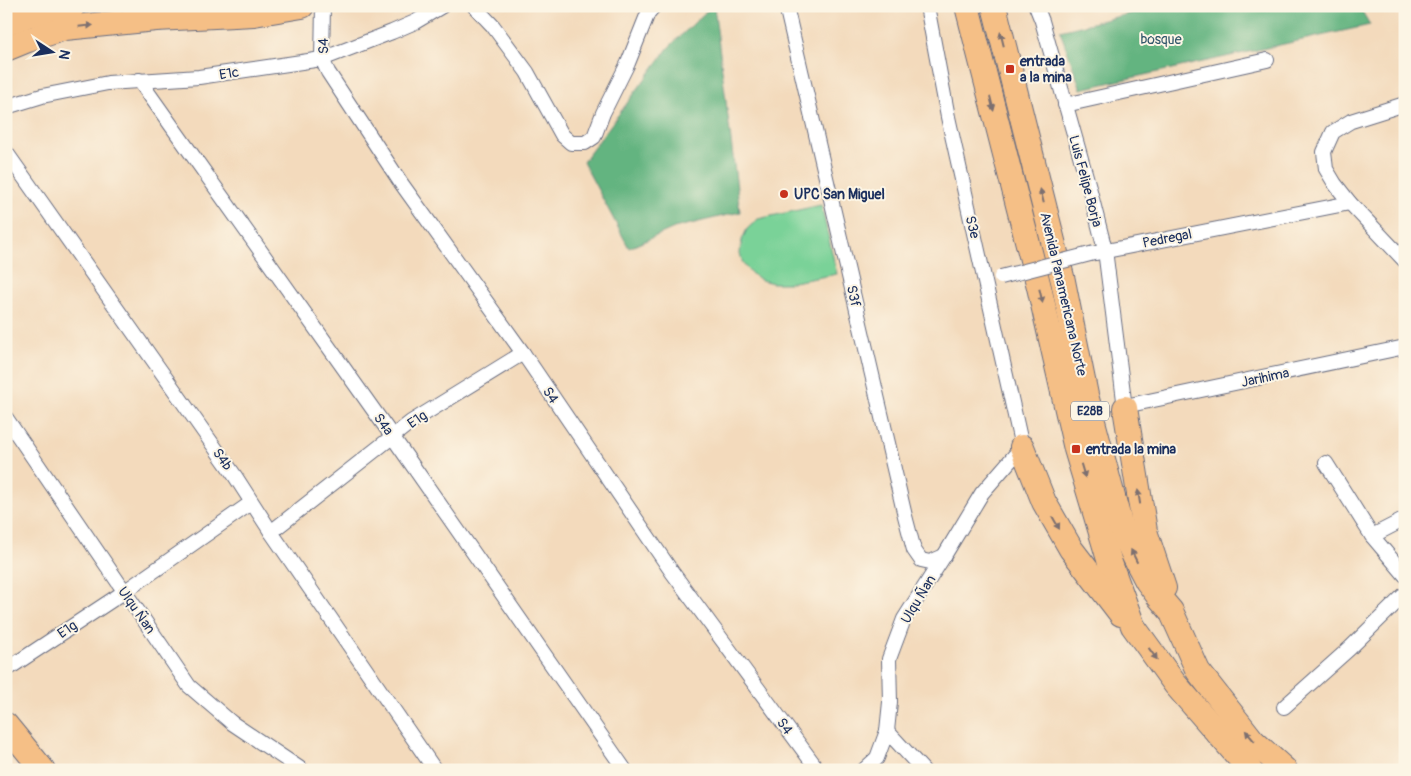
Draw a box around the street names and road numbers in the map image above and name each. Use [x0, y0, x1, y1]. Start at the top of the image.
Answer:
street label: S4 [315, 38, 332, 54]
street label: E1c [218, 64, 240, 83]
street label: Luis Felipe Borja [1065, 133, 1106, 229]
street label: Avenida Panamericana Norte [1036, 210, 1091, 378]
street label: S3e [962, 214, 983, 240]
street label: Pedregal [1141, 225, 1193, 252]
street label: S3f [843, 284, 864, 309]
street label: Jarihima [1240, 364, 1291, 391]
street label: S4 [539, 384, 562, 407]
road number: E28B [1071, 402, 1109, 421]
street label: E1g [404, 407, 430, 432]
street label: S4a [370, 410, 397, 438]
street label: S4b [209, 445, 236, 474]
street label: Ulqu Ñan [896, 571, 940, 627]
street label: Ulqu Ñan [114, 583, 160, 637]
street label: E1g [54, 617, 80, 642]
street label: S4 [773, 715, 796, 738]

